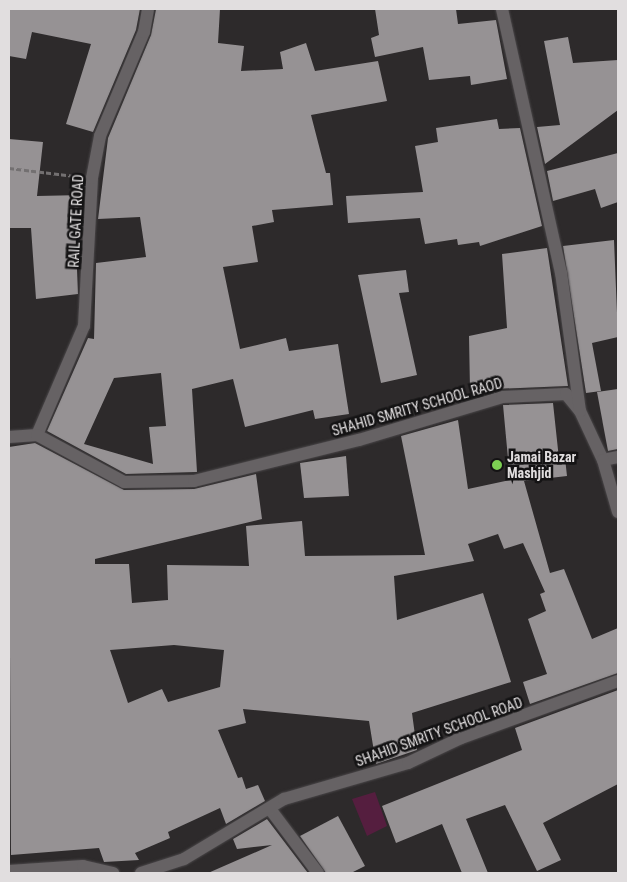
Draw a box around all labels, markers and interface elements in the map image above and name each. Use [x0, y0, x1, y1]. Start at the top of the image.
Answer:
street label: RAIL GATE ROAD [65, 174, 87, 268]
street label: SHAHID SMRITY SCHOOL RAOD [330, 375, 504, 439]
place label: Jamai Bazar Mashjid [507, 449, 576, 482]
marker: Jamai Bazar Mashjid [491, 459, 503, 471]
street label: SHAHID SMRITY SCHOOL ROAD [353, 694, 525, 770]

